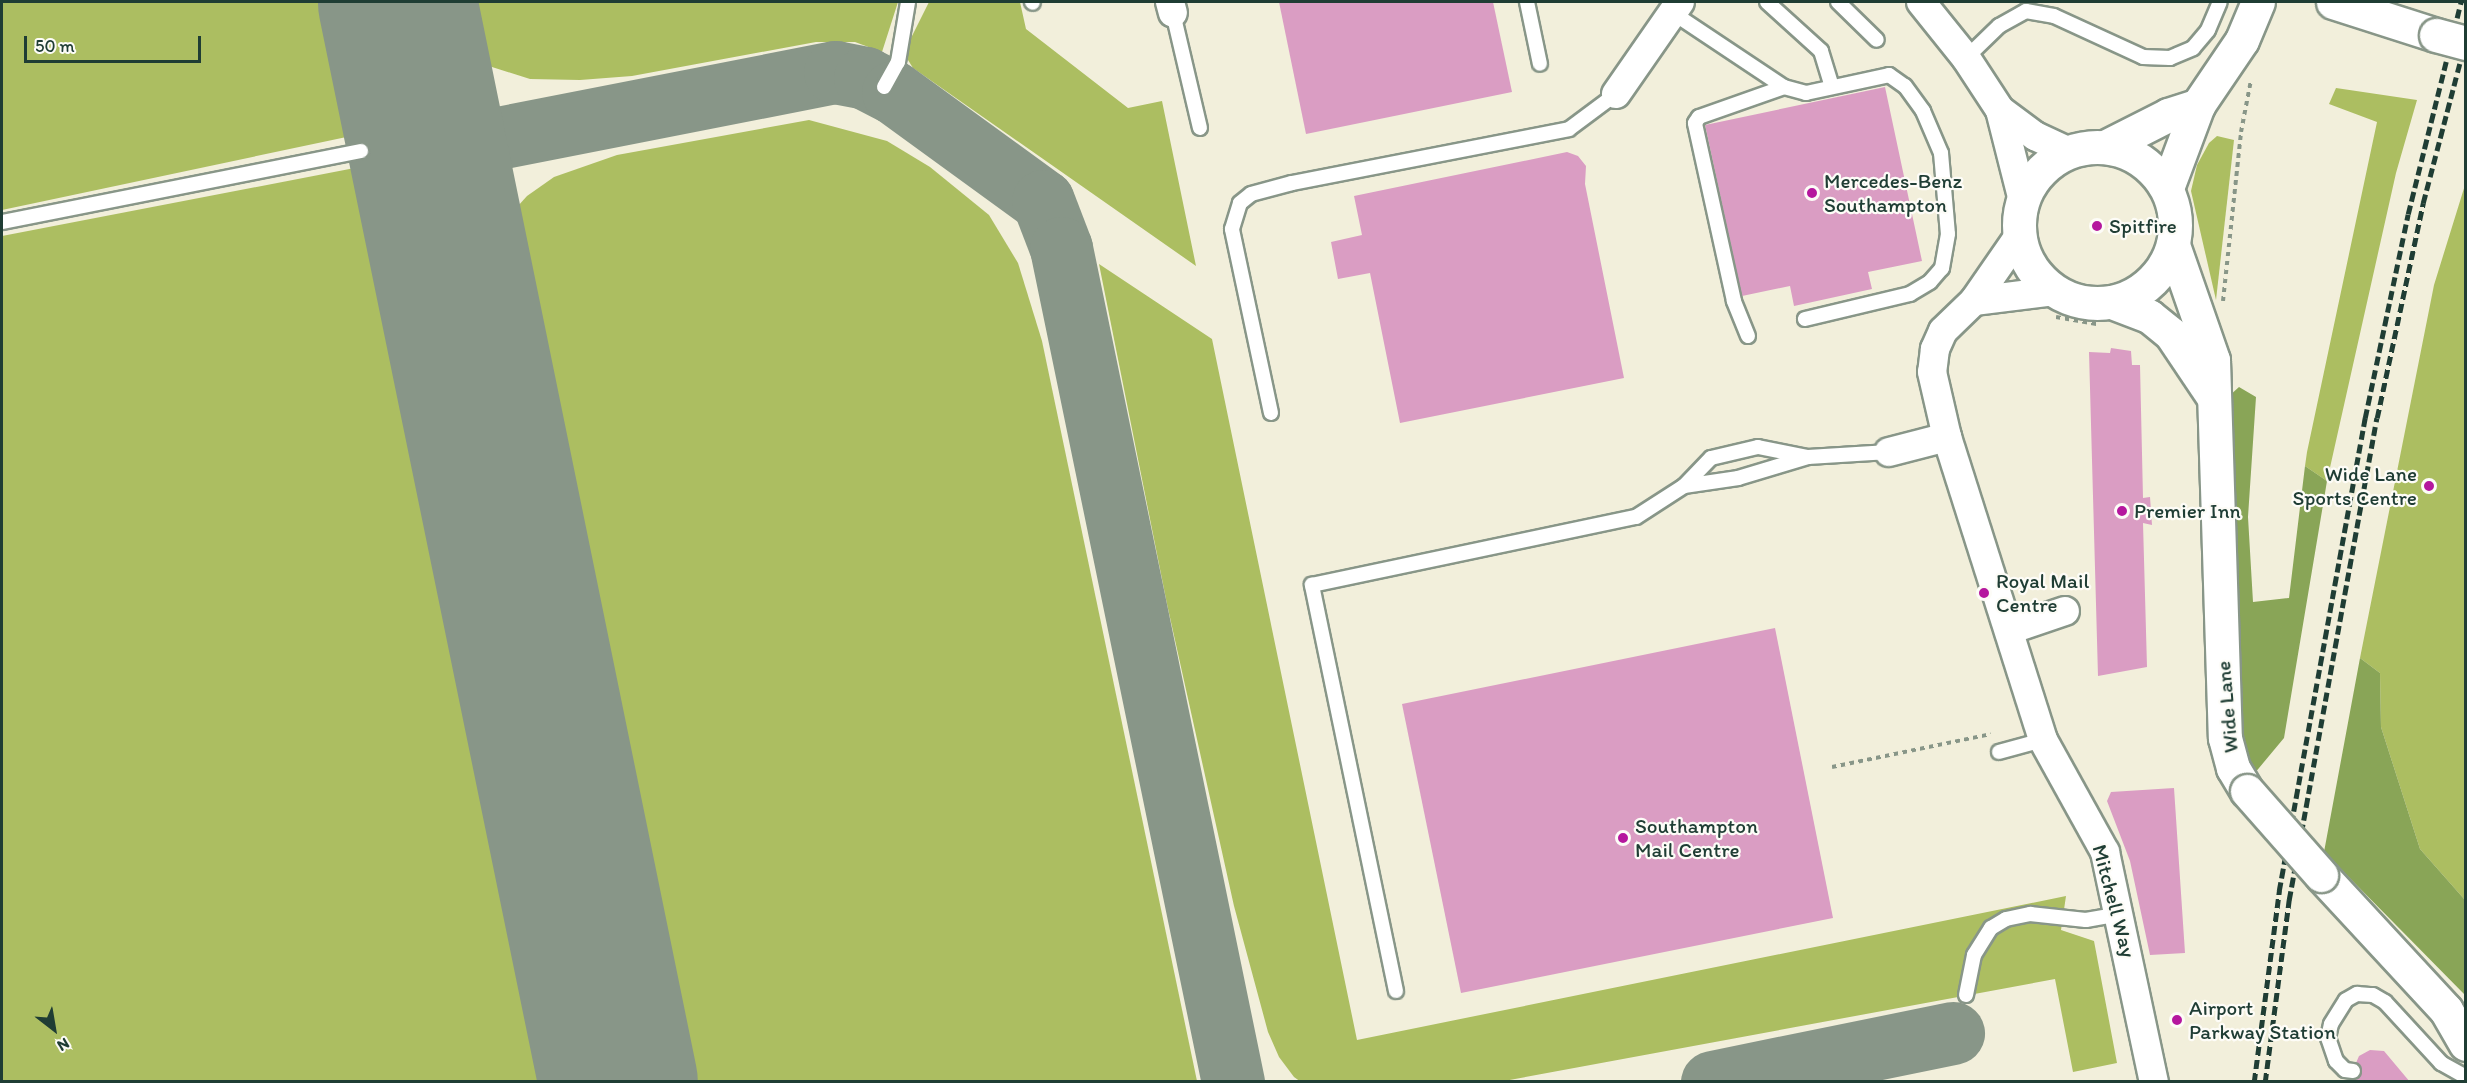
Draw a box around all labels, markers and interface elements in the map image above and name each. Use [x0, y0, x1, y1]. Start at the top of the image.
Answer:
scale bar [27, 24, 204, 62]
text: 50 m [35, 35, 75, 57]
place label: Mercedes-Benz Southampton [1824, 168, 1962, 218]
marker: Mercedes-Benz Southampton [1805, 186, 1819, 200]
place label: Spitfire [2109, 213, 2177, 239]
marker: Spitfire [2090, 219, 2104, 233]
place label: Wide Lane Sports Centre [2292, 461, 2417, 511]
marker: Wide Lane Sports Centre [2422, 479, 2436, 493]
place label: Premier Inn [2134, 498, 2241, 524]
marker: Premier Inn [2115, 504, 2129, 518]
place label: Royal Mail Centre [1996, 568, 2089, 618]
marker: Royal Mail Centre [1977, 586, 1991, 600]
street label: Wide Lane [2210, 660, 2244, 754]
place label: Southampton Mail Centre [1635, 813, 1758, 863]
marker: Southampton Mail Centre [1616, 831, 1630, 845]
street label: Mitchell Way [2087, 842, 2141, 960]
place label: Airport Parkway Station [2189, 995, 2336, 1045]
north arrow [24, 999, 84, 1059]
marker: Airport Parkway Station [2170, 1013, 2184, 1027]
text: N [54, 1034, 73, 1056]

